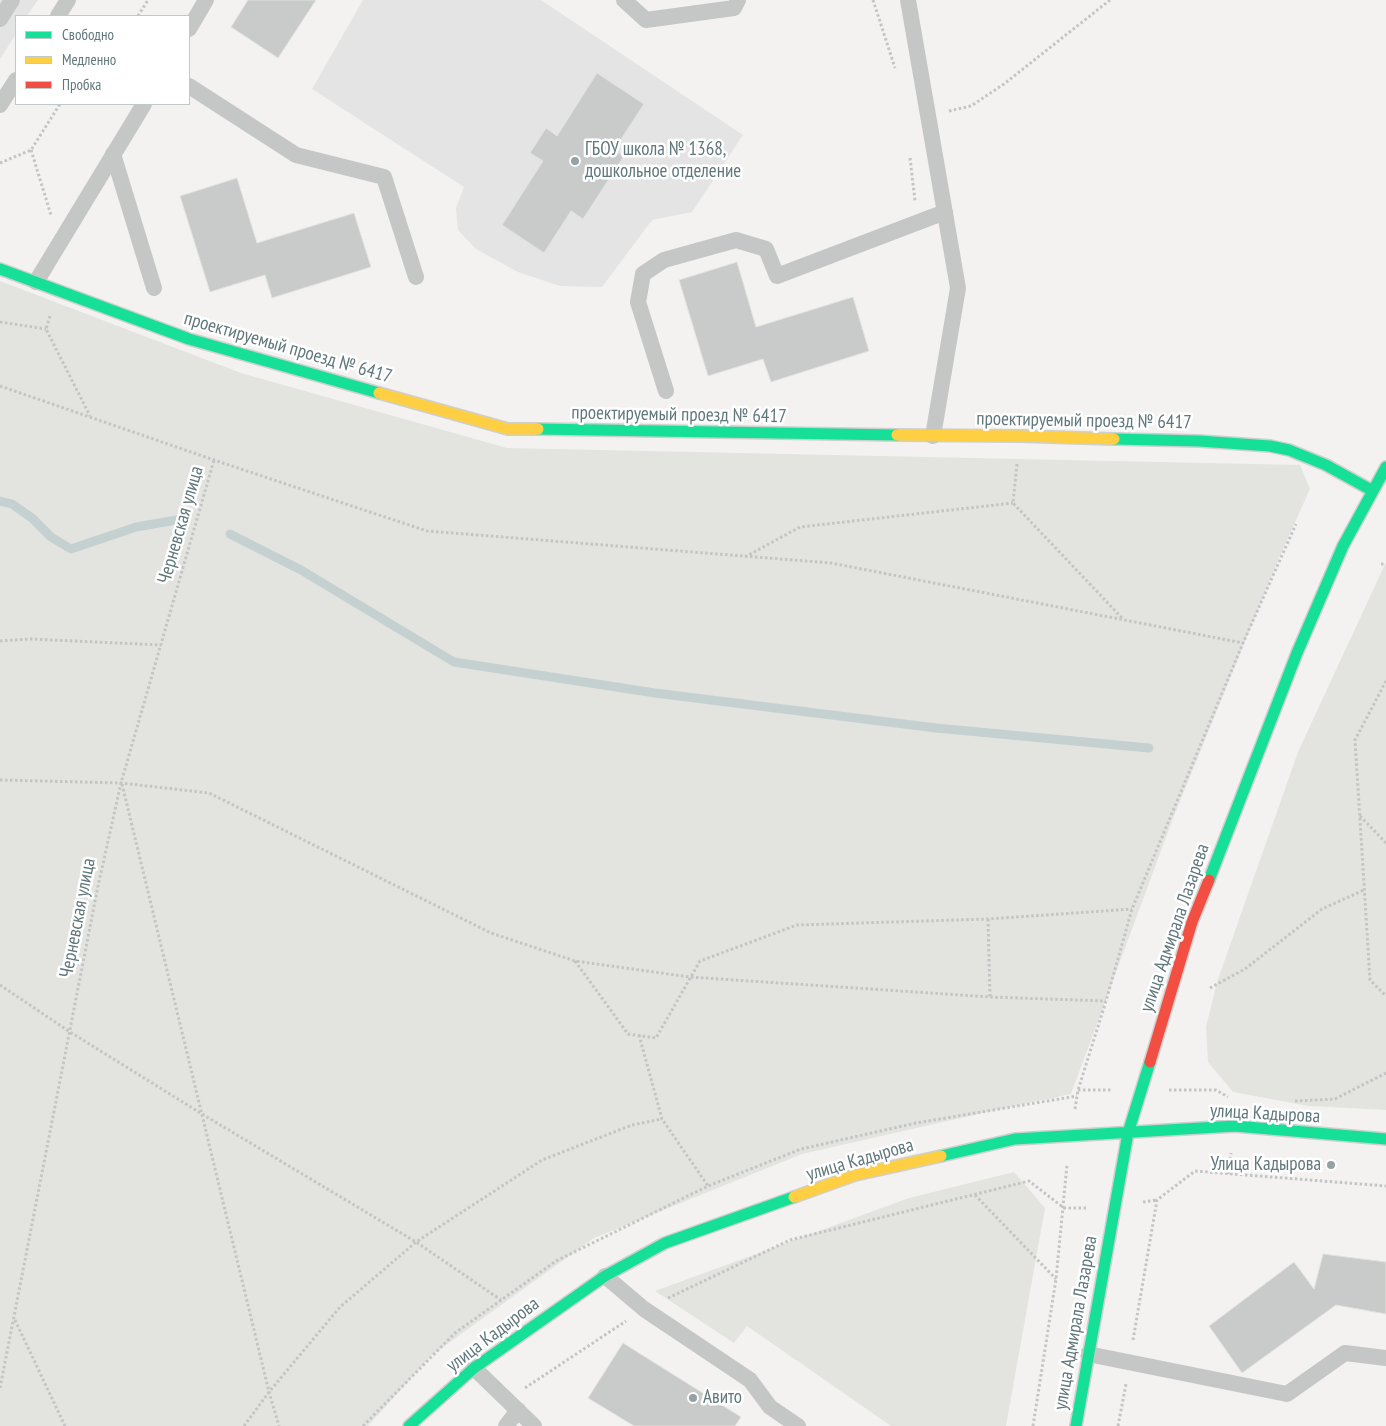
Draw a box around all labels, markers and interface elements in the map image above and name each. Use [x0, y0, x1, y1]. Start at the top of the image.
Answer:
legend [15, 15, 190, 105]
text: Свободно [62, 25, 114, 44]
text: Медленно [62, 50, 116, 69]
text: Пробка [62, 75, 101, 94]
place label: ГБОУ школа № 1368, дошкольное отделение [585, 139, 741, 183]
marker: ГБОУ школа № 1368, дошкольное отделение [569, 155, 581, 167]
street label: проектируемый проезд № 6417 [181, 307, 395, 389]
street label: проектируемый проезд № 6417 [571, 402, 787, 428]
street label: проектируемый проезд № 6417 [976, 408, 1192, 434]
street label: Черневская улица [153, 464, 209, 586]
street label: улица Адмирала Лазарева [1136, 841, 1214, 1015]
street label: Черневская улица [55, 856, 101, 980]
street label: улица Кадырова [1209, 1100, 1321, 1128]
street label: улица Кадырова [804, 1134, 916, 1186]
place label: Улица Кадырова [1210, 1154, 1321, 1176]
marker: Улица Кадырова [1325, 1159, 1337, 1171]
street label: улица Адмирала Лазарева [1049, 1234, 1103, 1412]
street label: улица Кадырова [442, 1293, 544, 1377]
place label: Авито [703, 1387, 742, 1409]
marker: Авито [687, 1392, 699, 1404]

